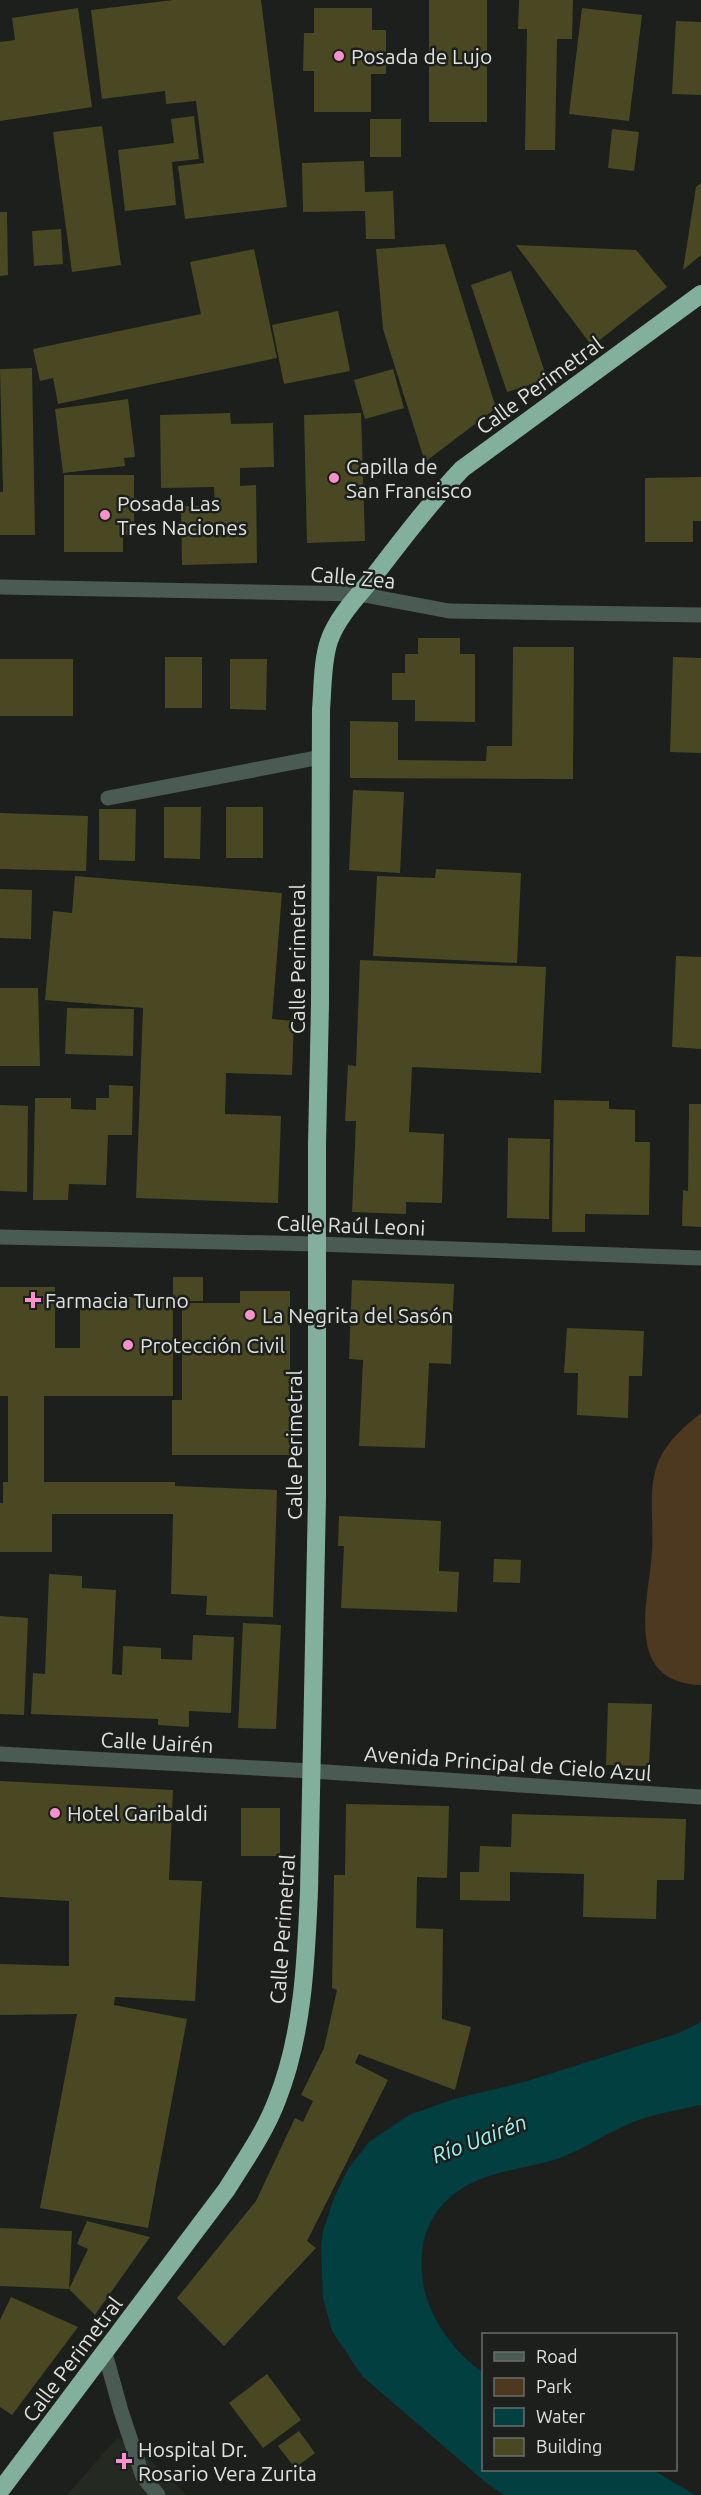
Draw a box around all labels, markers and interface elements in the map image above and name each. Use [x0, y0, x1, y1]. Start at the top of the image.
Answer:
place label: Posada de Lujo [351, 44, 492, 68]
marker: Posada de Lujo [332, 49, 346, 63]
street label: Calle Perimetral [471, 331, 607, 439]
place label: Capilla de San Francisco [346, 454, 472, 502]
marker: Capilla de San Francisco [327, 471, 341, 485]
place label: Posada Las Tres Naciones [117, 491, 247, 539]
marker: Posada Las Tres Naciones [98, 508, 112, 522]
street label: Calle Zea [309, 561, 397, 593]
street label: Calle Perimetral [285, 884, 309, 1034]
street label: Calle Raúl Leoni [276, 1210, 426, 1240]
place label: Farmacia Turno [45, 1288, 189, 1312]
marker: Farmacia Turno [26, 1293, 40, 1307]
place label: La Negrita del Sasón [262, 1303, 453, 1327]
marker: La Negrita del Sasón [243, 1308, 257, 1322]
place label: Protección Civil [140, 1333, 285, 1357]
marker: Protección Civil [121, 1338, 135, 1352]
street label: Calle Perimetral [282, 1370, 306, 1520]
street label: Calle Uairén [100, 1727, 214, 1757]
street label: Avenida Principal de Cielo Azul [364, 1741, 652, 1785]
place label: Hotel Garibaldi [67, 1801, 208, 1825]
marker: Hotel Garibaldi [48, 1806, 62, 1820]
street label: Calle Perimetral [265, 1853, 299, 2005]
water label: Río Uairén [428, 2108, 530, 2168]
street label: Calle Perimetral [17, 2292, 127, 2426]
legend [482, 2333, 677, 2471]
text: Road [536, 2346, 578, 2366]
text: Park [536, 2376, 572, 2396]
text: Water [536, 2406, 586, 2426]
text: Building [536, 2436, 602, 2456]
place label: Hospital Dr. Rosario Vera Zurita [138, 2437, 317, 2485]
marker: Hospital Dr. Rosario Vera Zurita [115, 2452, 133, 2470]

